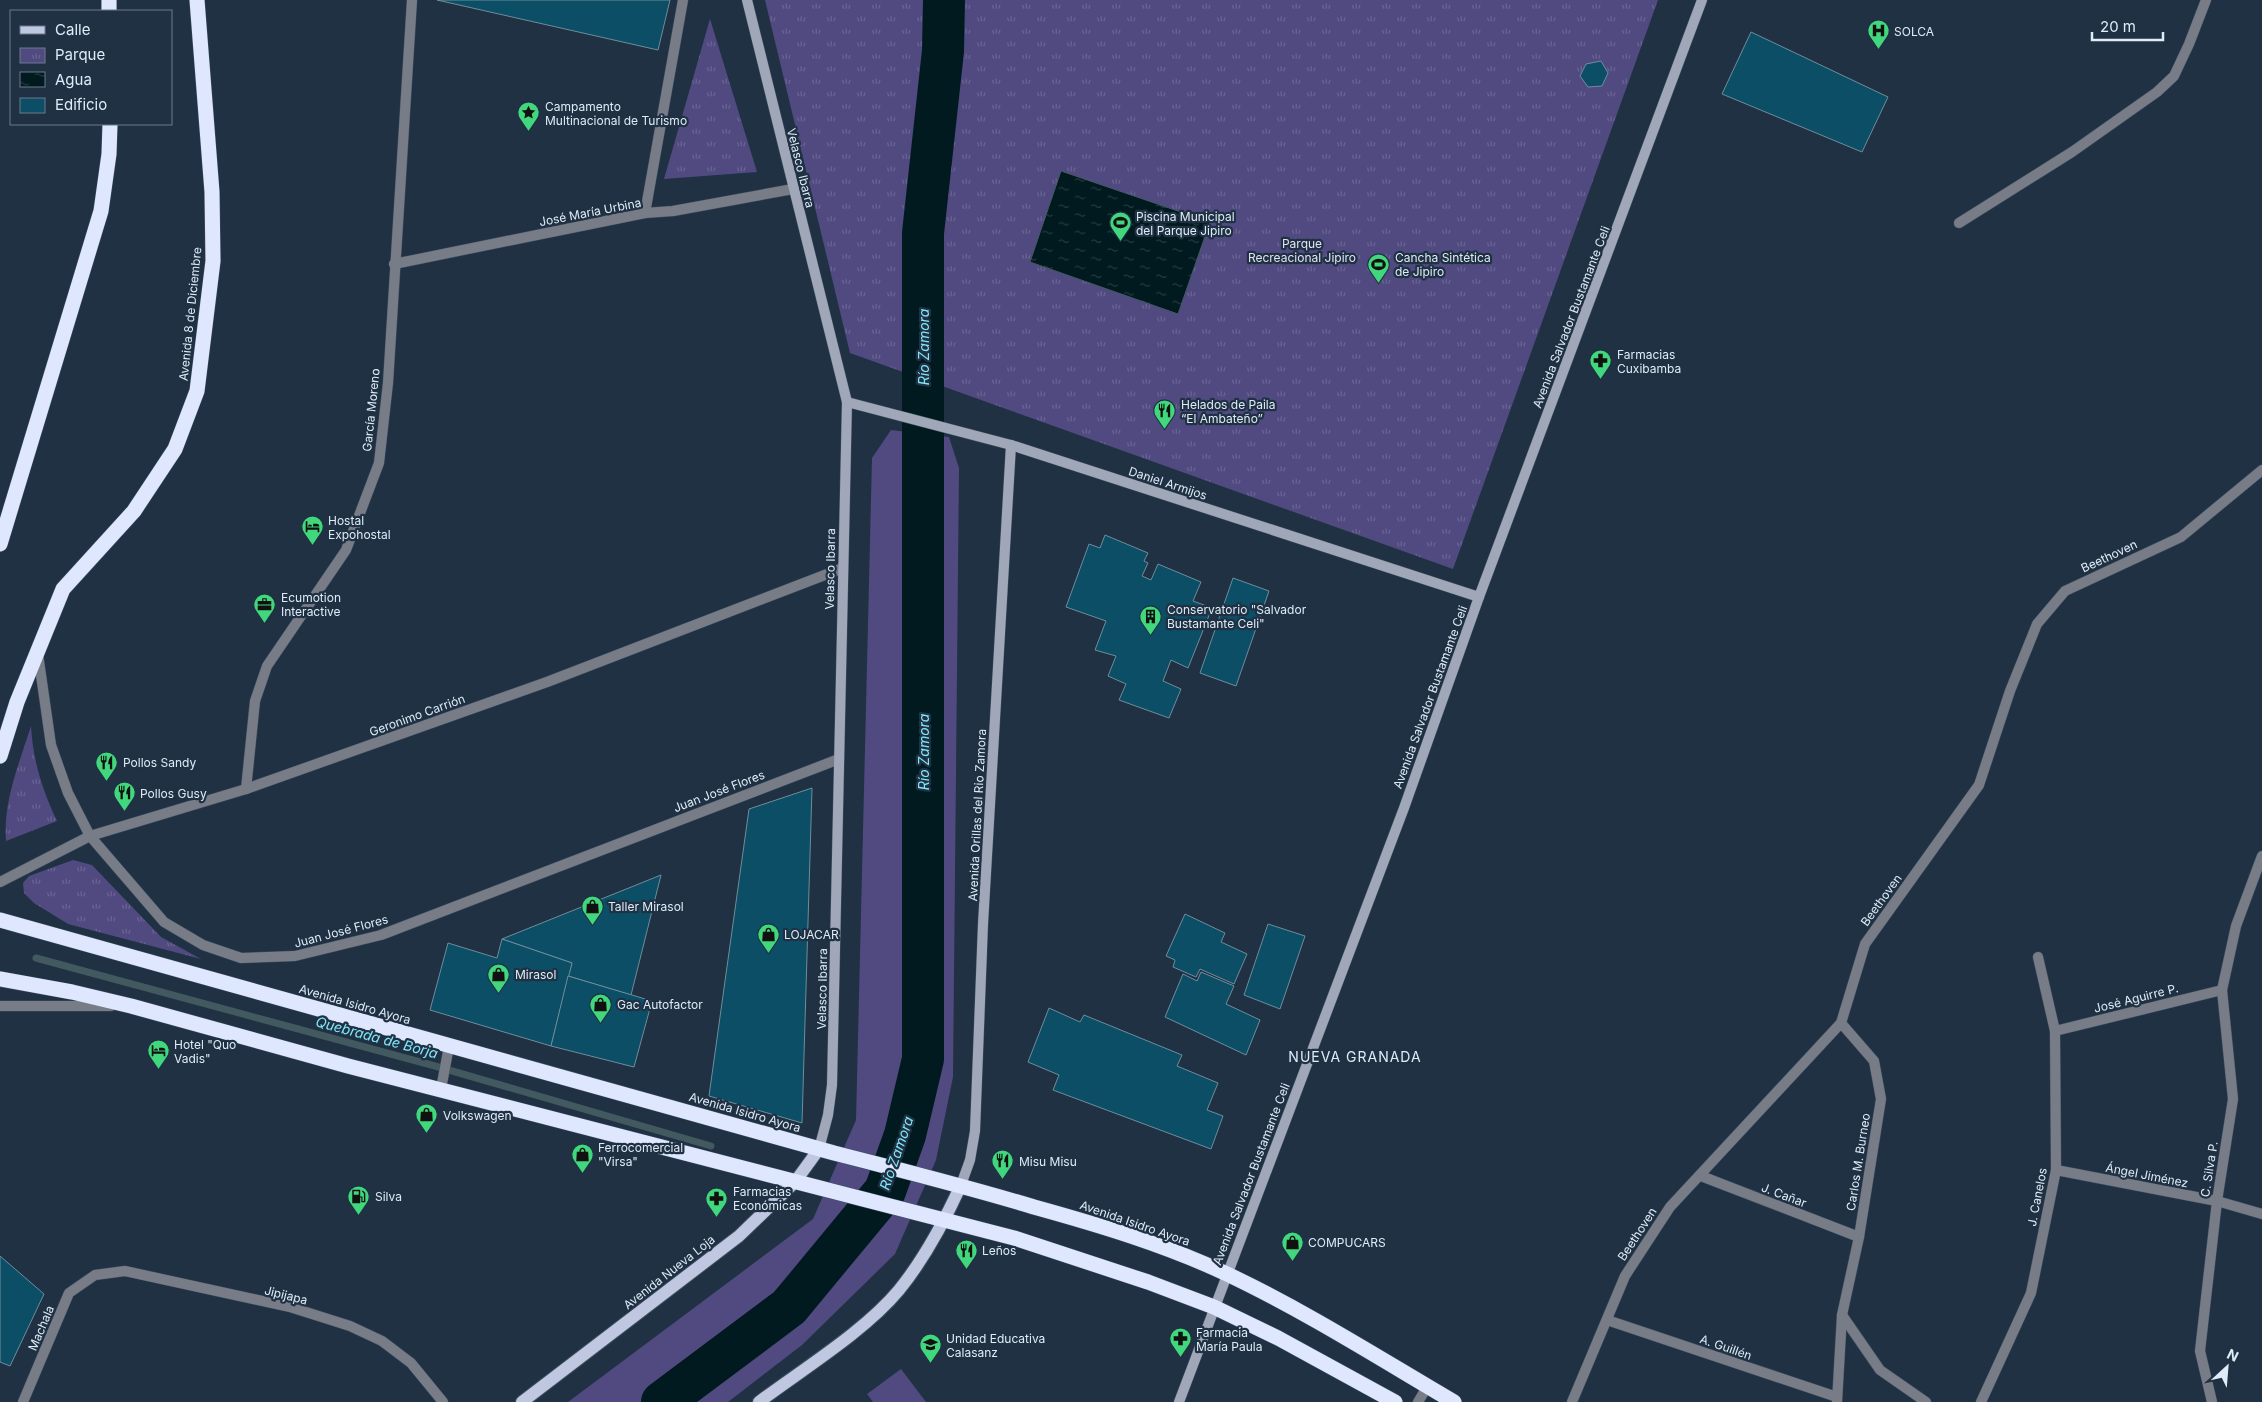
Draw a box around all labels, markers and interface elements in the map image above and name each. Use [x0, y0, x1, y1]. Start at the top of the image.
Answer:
legend [10, 10, 172, 125]
scale bar [2092, 10, 2163, 42]
text: 20 m [2100, 17, 2136, 36]
hospital icon: SOLCA [1866, 19, 1890, 50]
text: Calle [55, 20, 90, 39]
place label: SOLCA [1894, 24, 1934, 39]
text: Parque [55, 45, 105, 64]
text: Agua [55, 70, 92, 89]
text: Edificio [55, 95, 107, 114]
place label: Campamento Multinacional de Turismo [545, 99, 687, 128]
place icon: Campamento Multinacional de Turismo [517, 101, 541, 132]
street label: Velasco Ibarra [784, 127, 818, 209]
street label: José María Urbina [538, 195, 642, 229]
place label: Piscina Municipal del Parque Jipiro [1136, 209, 1235, 238]
sports icon: Piscina Municipal del Parque Jipiro [1108, 211, 1132, 242]
street label: Avenida Salvador Bustamante Celi [1529, 224, 1613, 410]
park label: Parque Recreacional Jipiro [1248, 236, 1356, 265]
street label: Avenida 8 de Diciembre [176, 246, 204, 382]
place label: Cancha Sintética de Jipiro [1395, 250, 1491, 279]
sports icon: Cancha Sintética de Jipiro [1367, 252, 1391, 283]
water label: Río Zamora [915, 308, 932, 385]
place label: Farmacias Cuxibamba [1617, 347, 1681, 376]
pharmacy icon: Farmacias Cuxibamba [1589, 349, 1613, 380]
street label: García Moreno [359, 368, 383, 452]
place label: Helados de Paila “El Ambateño” [1181, 397, 1275, 426]
restaurant icon: Helados de Paila “El Ambateño” [1153, 399, 1177, 430]
street label: Daniel Armijos [1127, 463, 1209, 503]
place label: Hostal Expohostal [328, 513, 391, 542]
hotel icon: Hostal Expohostal [300, 515, 324, 546]
street label: Velasco Ibarra [822, 528, 838, 610]
street label: Beethoven [2078, 536, 2140, 576]
place label: Ecumotion Interactive [281, 590, 341, 619]
office icon: Ecumotion Interactive [253, 592, 277, 623]
place label: Conservatorio "Salvador Bustamante Celi" [1167, 602, 1307, 631]
street label: Avenida Salvador Bustamante Celi [1390, 603, 1470, 791]
building icon: Conservatorio "Salvador Bustamante Celi" [1139, 604, 1163, 635]
street label: Geronimo Carrión [367, 691, 467, 739]
water label: Río Zamora [915, 713, 932, 790]
street label: Avenida Orillas del Rio Zamora [965, 728, 989, 902]
restaurant icon: Pollos Sandy [95, 750, 119, 781]
place label: Pollos Sandy [123, 755, 196, 770]
street label: Juan José Flores [671, 767, 767, 815]
restaurant icon: Pollos Gusy [112, 781, 136, 812]
place label: Pollos Gusy [140, 786, 207, 801]
street label: Beethoven [1857, 871, 1905, 929]
shop icon: Taller Mirasol [580, 894, 604, 925]
place label: Taller Mirasol [608, 899, 684, 914]
street label: Juan José Flores [292, 911, 390, 951]
shop icon: LOJACAR [756, 922, 780, 953]
place label: LOJACAR [784, 927, 839, 942]
street label: Velasco Ibarra [814, 948, 830, 1030]
shop icon: Mirasol [487, 962, 511, 993]
place label: Mirasol [515, 967, 556, 982]
street label: José Aguirre P. [2092, 980, 2180, 1016]
street label: Avenida Isidro Ayora [297, 981, 413, 1027]
shop icon: Gac Autofactor [589, 992, 613, 1023]
place label: Gac Autofactor [617, 997, 703, 1012]
water label: Quebrada de Borja [314, 1012, 440, 1062]
place label: Hotel "Quo Vadis" [174, 1037, 236, 1066]
hotel icon: Hotel "Quo Vadis" [146, 1039, 170, 1070]
district label: NUEVA GRANADA [1288, 1048, 1422, 1065]
street label: Avenida Salvador Bustamante Celi [1209, 1081, 1293, 1267]
street label: Avenida Isidro Ayora [687, 1089, 803, 1135]
shop icon: Volkswagen [415, 1103, 439, 1134]
place label: Volkswagen [443, 1108, 512, 1123]
street label: Carlos M. Burneo [1843, 1112, 1873, 1212]
water label: Río Zamora [876, 1114, 917, 1192]
place label: Ferrocomercial "Virsa" [598, 1140, 683, 1169]
street label: C. Silva P. [2197, 1140, 2221, 1198]
shop icon: Ferrocomercial "Virsa" [570, 1142, 594, 1173]
restaurant icon: Misu Misu [991, 1149, 1015, 1180]
place label: Misu Misu [1019, 1154, 1077, 1169]
street label: Ángel Jiménez [2104, 1160, 2190, 1190]
street label: J. Canelos [2024, 1166, 2050, 1228]
street label: J. Cañar [1759, 1180, 1809, 1211]
fuel station icon: Silva [347, 1184, 371, 1215]
place label: Farmacias Económicas [733, 1184, 802, 1213]
pharmacy icon: Farmacias Económicas [705, 1186, 729, 1217]
place label: Silva [375, 1189, 402, 1204]
street label: Avenida Isidro Ayora [1078, 1197, 1192, 1249]
street label: Beethoven [1614, 1205, 1660, 1263]
shop icon: COMPUCARS [1280, 1230, 1304, 1261]
street label: Avenida Nueva Loja [620, 1232, 718, 1312]
place label: COMPUCARS [1308, 1235, 1386, 1250]
restaurant icon: Leños [954, 1238, 978, 1269]
place label: Leños [982, 1243, 1016, 1258]
street label: Jipijapa [263, 1282, 309, 1308]
street label: Machala [25, 1303, 57, 1353]
place label: Farmacia María Paula [1196, 1325, 1262, 1354]
pharmacy icon: Farmacia María Paula [1168, 1327, 1192, 1358]
place label: Unidad Educativa Calasanz [946, 1331, 1045, 1360]
street label: A. Guillén [1698, 1331, 1754, 1363]
school or university icon: Unidad Educativa Calasanz [918, 1333, 942, 1364]
north arrow [2202, 1342, 2252, 1392]
text: N [2224, 1345, 2241, 1365]

